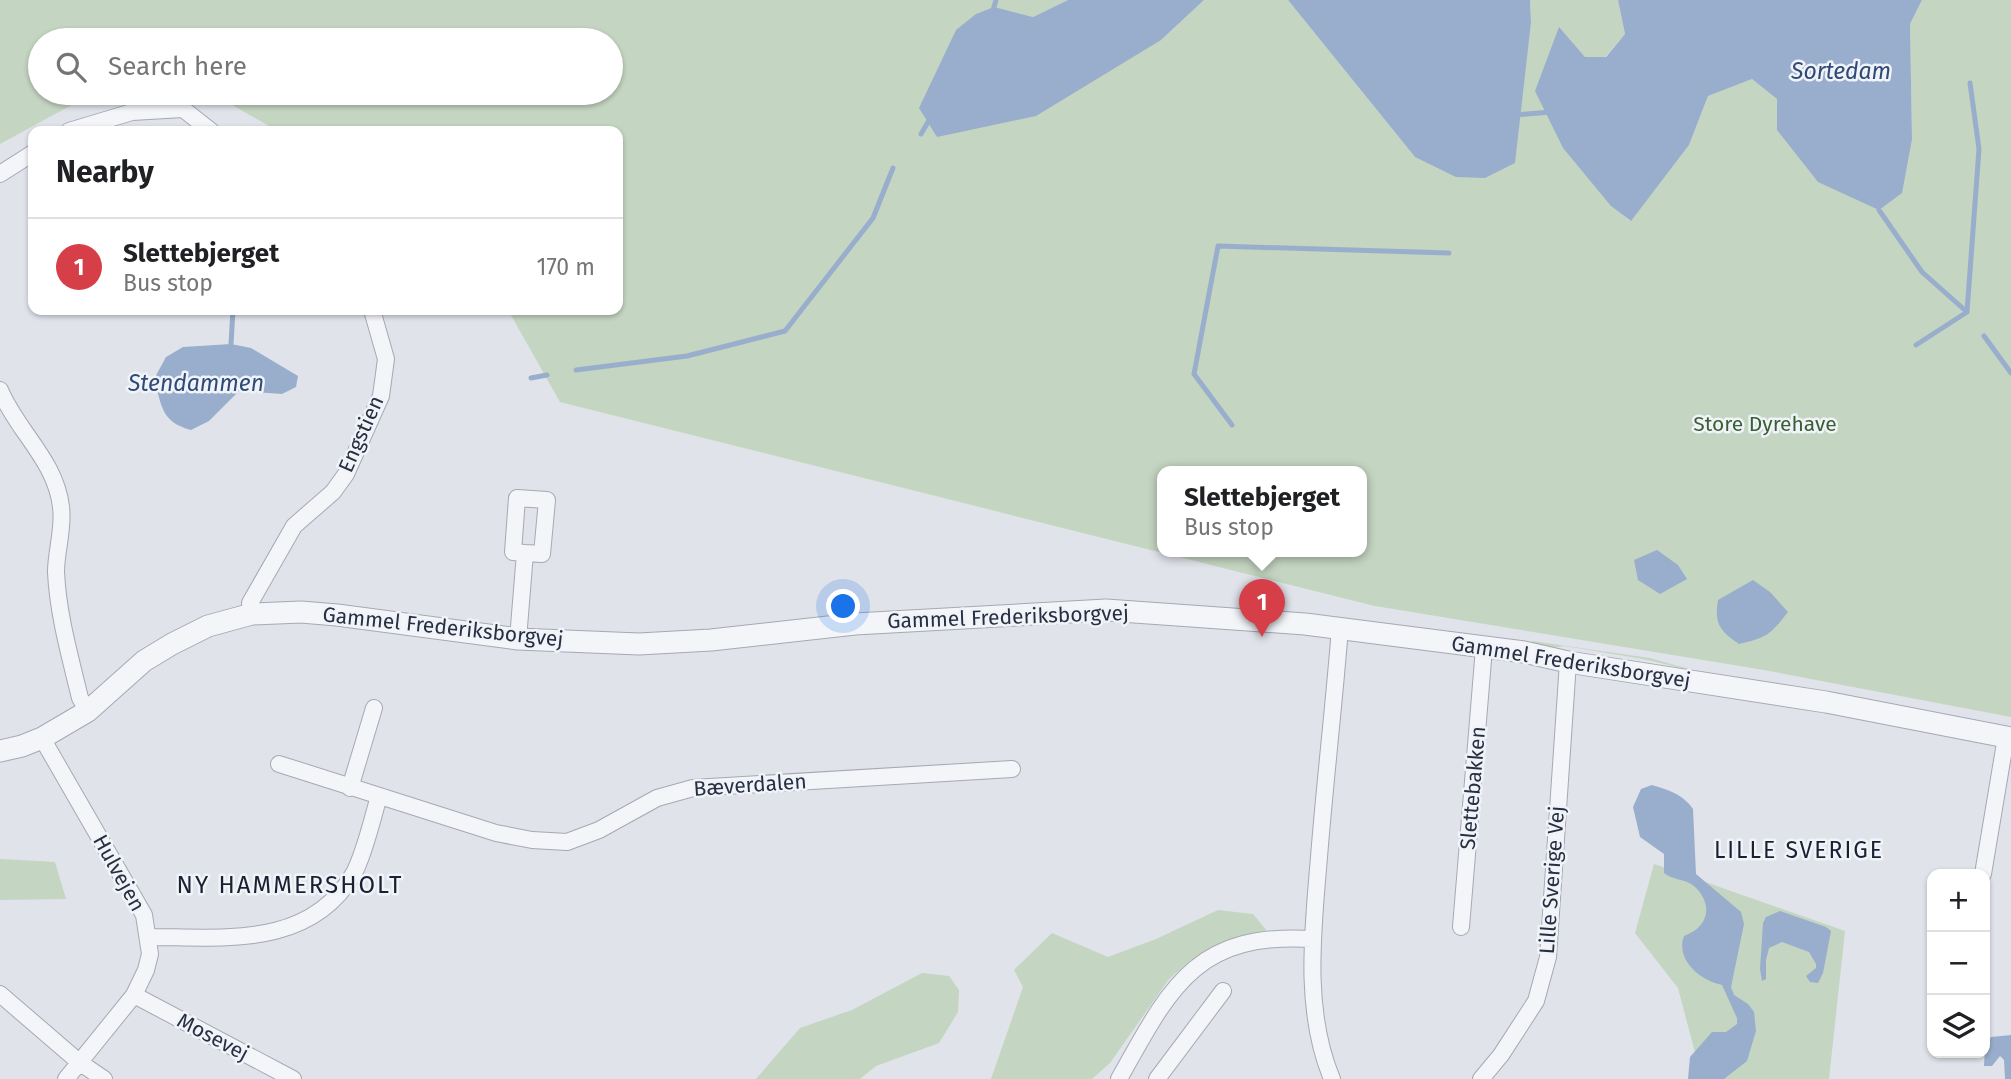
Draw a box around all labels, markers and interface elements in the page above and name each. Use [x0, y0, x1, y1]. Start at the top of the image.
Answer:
search box [28, 28, 623, 105]
icon: search [52, 48, 90, 86]
text: Search here [108, 51, 247, 82]
water label: Sortedam [1790, 57, 1891, 85]
text: Nearby [56, 154, 154, 190]
text: Slettebjerget [123, 238, 279, 269]
text: 1 [74, 253, 84, 281]
text: 170 m [536, 253, 595, 281]
text: Bus stop [123, 269, 213, 297]
water label: Stendammen [127, 369, 264, 397]
street label: Engstien [333, 392, 389, 476]
park label: Store Dyrehave [1693, 411, 1837, 437]
popup [1157, 466, 1367, 557]
text: Slettebjerget [1184, 482, 1340, 513]
text: Bus stop [1184, 513, 1274, 541]
pin: 1 [1239, 579, 1285, 637]
your location [826, 589, 860, 623]
street label: Gammel Frederiksborgvej [887, 600, 1129, 634]
street label: Gammel Frederiksborgvej [321, 601, 565, 653]
street label: Gammel Frederiksborgvej [1450, 630, 1692, 694]
street label: Slettebakken [1455, 725, 1491, 851]
street label: Bæverdalen [693, 768, 807, 802]
street label: Lille Sverige Vej [1534, 805, 1570, 955]
street label: Hulvejen [87, 830, 151, 916]
district label: LILLE SVERIGE [1714, 836, 1884, 864]
map controls [1927, 869, 1990, 1058]
button: + [1927, 869, 1990, 932]
district label: NY HAMMERSHOLT [177, 871, 403, 899]
button: − [1927, 932, 1990, 995]
button: layers [1927, 995, 1990, 1058]
street label: Mosevej [173, 1007, 253, 1067]

